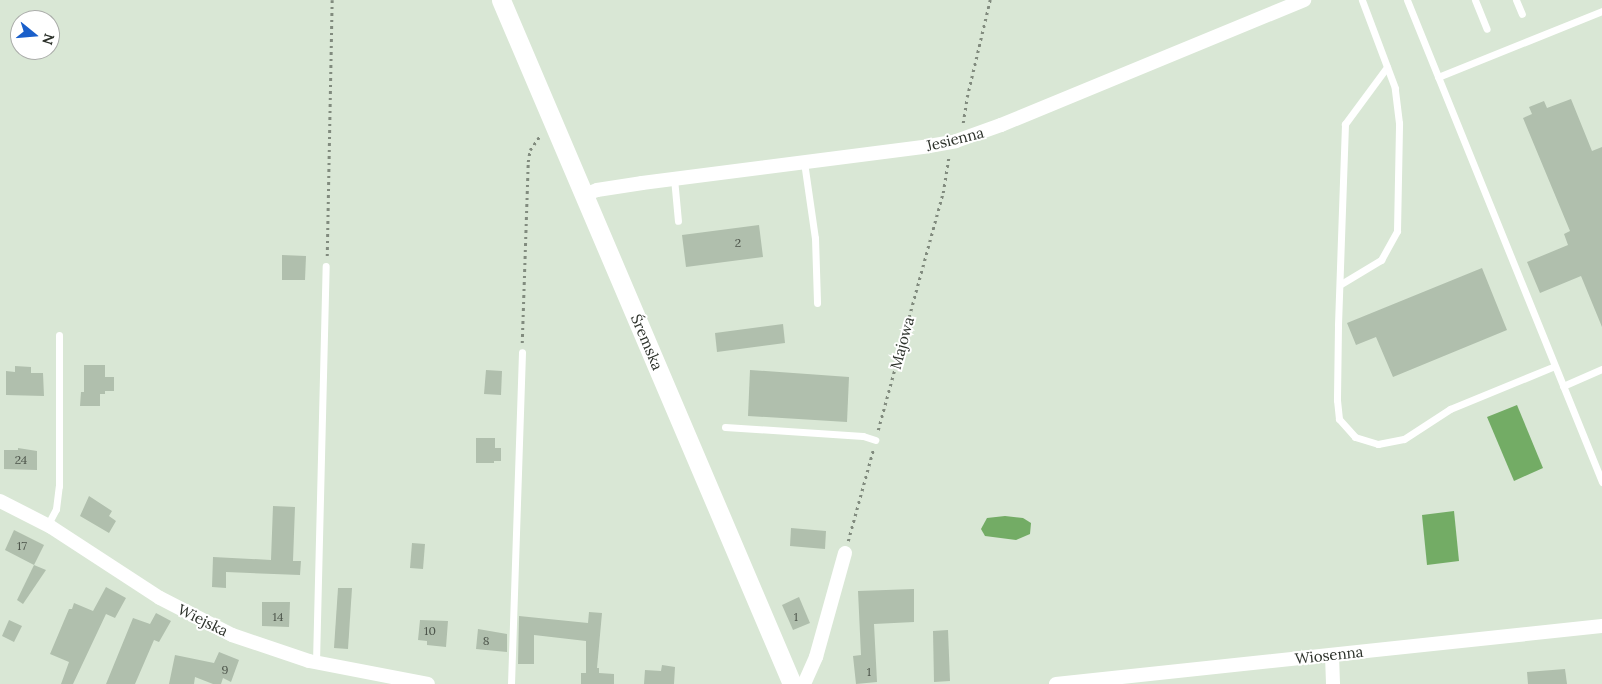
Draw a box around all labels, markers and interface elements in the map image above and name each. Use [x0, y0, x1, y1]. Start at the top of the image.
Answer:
north arrow [10, 10, 60, 60]
text: N [38, 31, 59, 47]
street label: Jesienna [924, 123, 986, 155]
house number: 2 [735, 236, 741, 250]
street label: Śremska [627, 311, 667, 373]
street label: Majowa [886, 315, 918, 371]
house number: 24 [15, 453, 27, 467]
house number: 17 [17, 539, 27, 553]
street label: Wiejska [175, 600, 231, 640]
house number: 14 [273, 610, 283, 624]
house number: 1 [794, 610, 798, 624]
house number: 10 [424, 624, 436, 638]
house number: 8 [483, 634, 489, 648]
street label: Wiosenna [1294, 642, 1364, 668]
house number: 9 [222, 663, 228, 677]
house number: 1 [867, 665, 871, 679]

